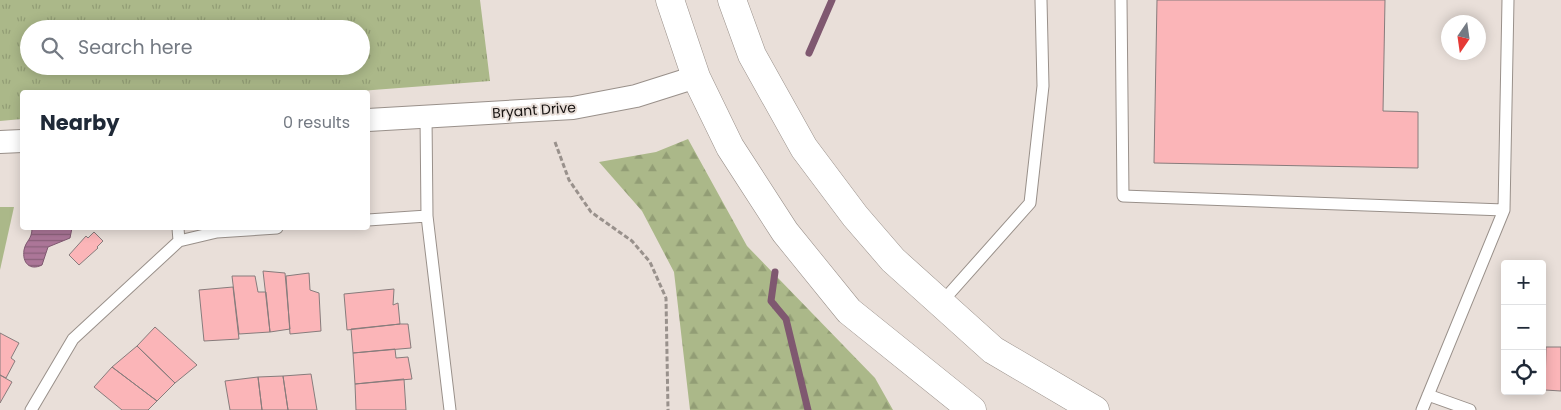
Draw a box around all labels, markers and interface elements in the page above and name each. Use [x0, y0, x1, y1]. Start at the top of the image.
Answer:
north arrow [1441, 15, 1486, 60]
search box [20, 20, 370, 75]
icon: search [38, 34, 66, 62]
text: Search here [78, 34, 192, 61]
street label: Bryant Drive [491, 97, 577, 123]
text: Nearby [40, 108, 120, 137]
text: 0 results [283, 111, 350, 134]
map controls [1501, 260, 1546, 395]
button: + [1501, 260, 1546, 305]
button: − [1501, 305, 1546, 350]
button: locate [1501, 350, 1546, 395]

